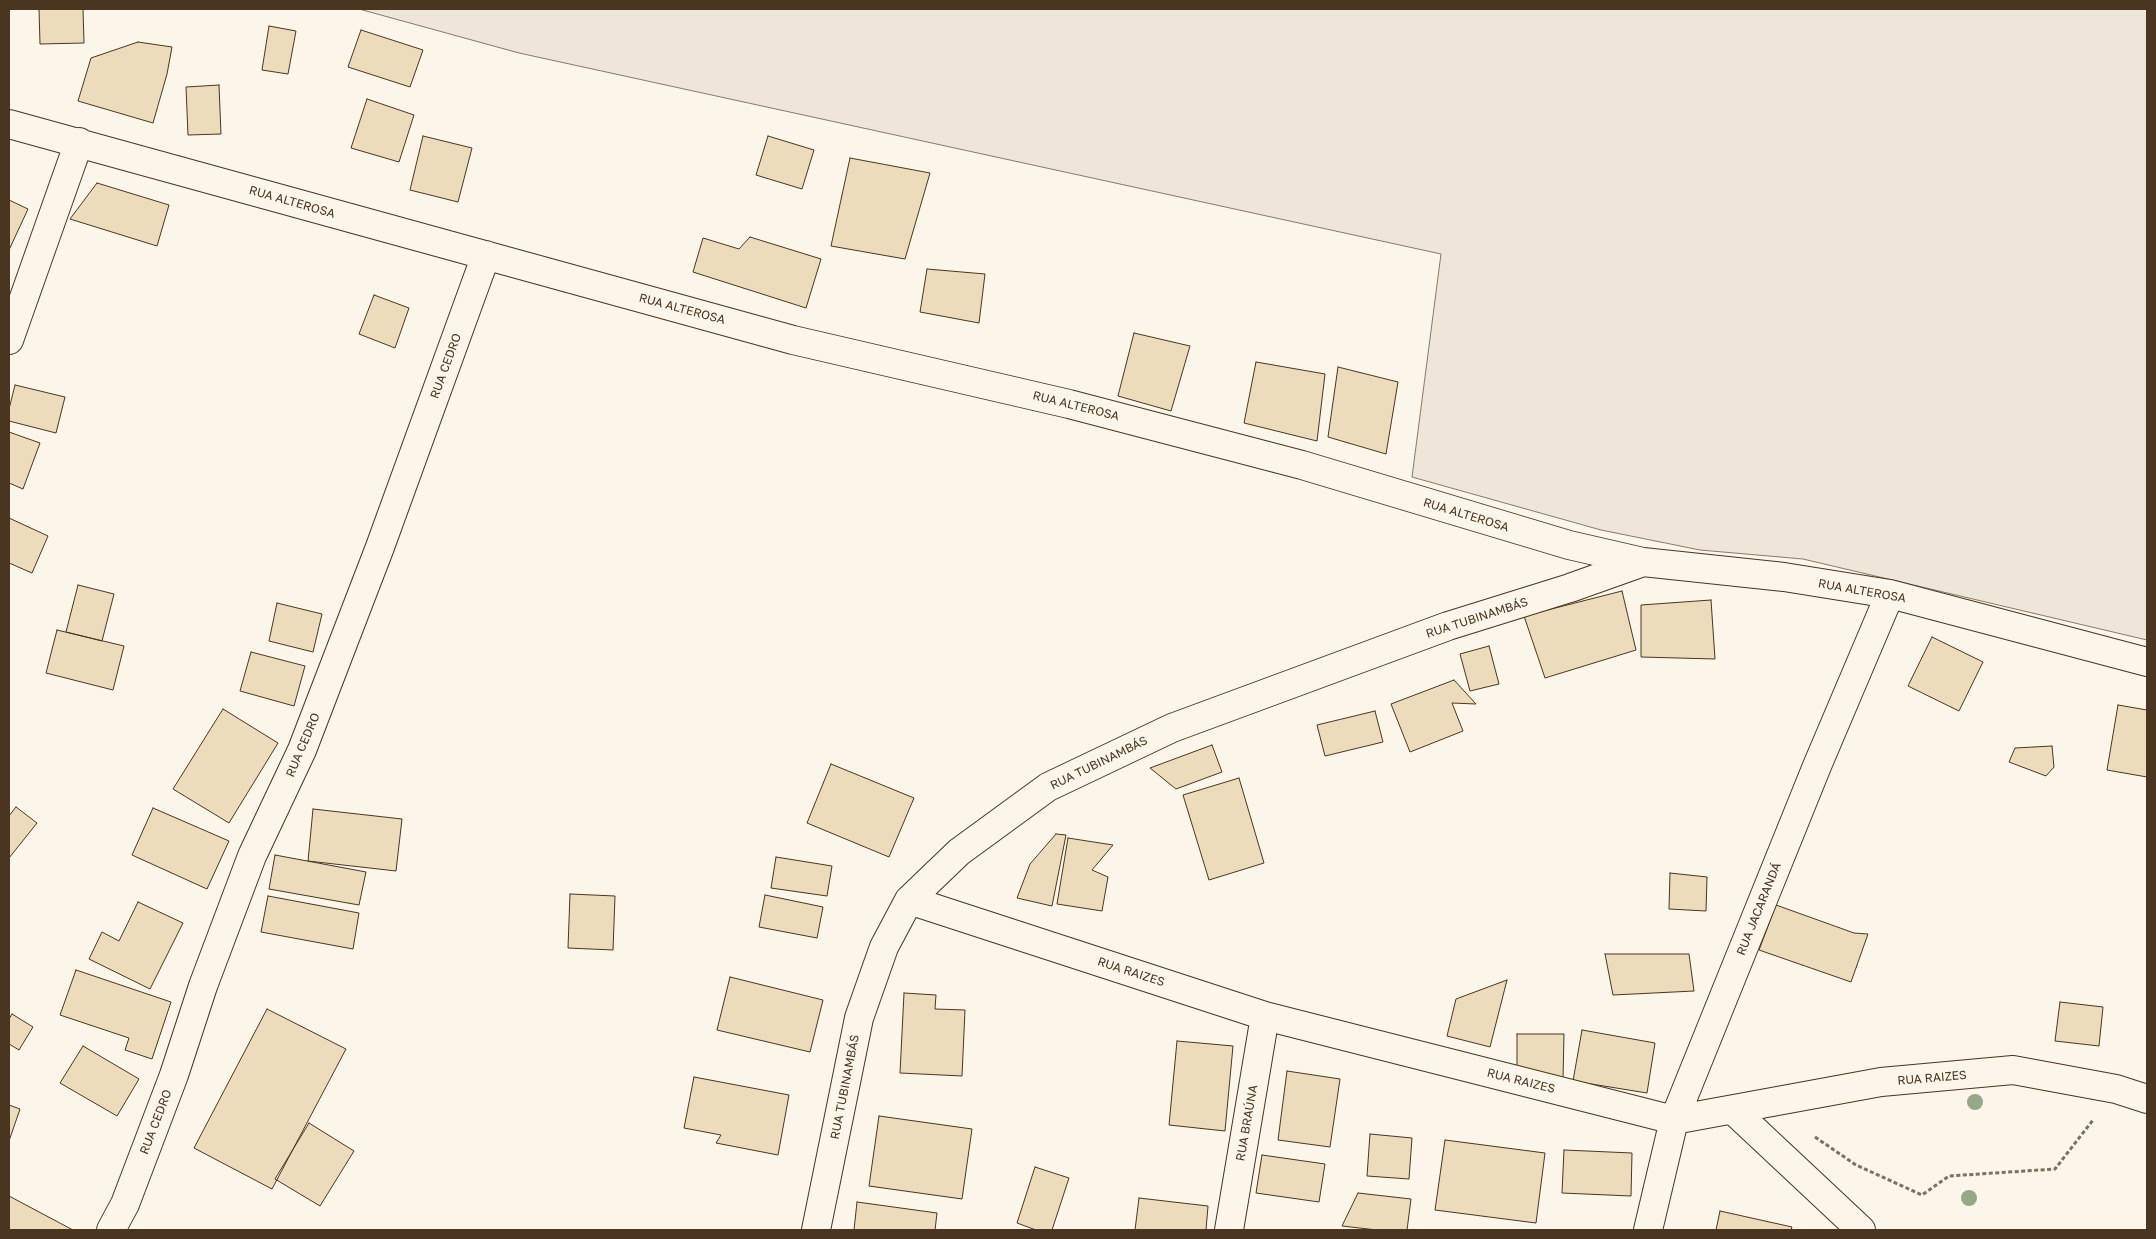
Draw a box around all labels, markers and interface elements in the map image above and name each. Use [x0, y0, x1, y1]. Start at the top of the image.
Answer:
street label: RUA ALTEROSA [247, 183, 337, 221]
street label: RUA ALTEROSA [637, 291, 727, 327]
street label: RUA CEDRO [428, 331, 464, 401]
street label: RUA ALTEROSA [1031, 388, 1121, 424]
street label: RUA ALTEROSA [1421, 495, 1511, 535]
street label: RUA ALTEROSA [1817, 576, 1907, 606]
street label: RUA TUBINAMBÁS [1424, 595, 1530, 641]
street label: RUA CEDRO [283, 711, 323, 779]
street label: RUA TUBINAMBÁS [1048, 733, 1150, 793]
street label: RUA JACARANDÁ [1734, 860, 1784, 958]
street label: RUA RAIZES [1096, 954, 1166, 990]
street label: RUA TUBINAMBÁS [828, 1033, 862, 1141]
street label: RUA RAIZES [1485, 1066, 1557, 1096]
street label: RUA RAIZES [1897, 1068, 1967, 1088]
street label: RUA BRAÚNA [1233, 1084, 1261, 1162]
street label: RUA CEDRO [137, 1087, 175, 1157]

